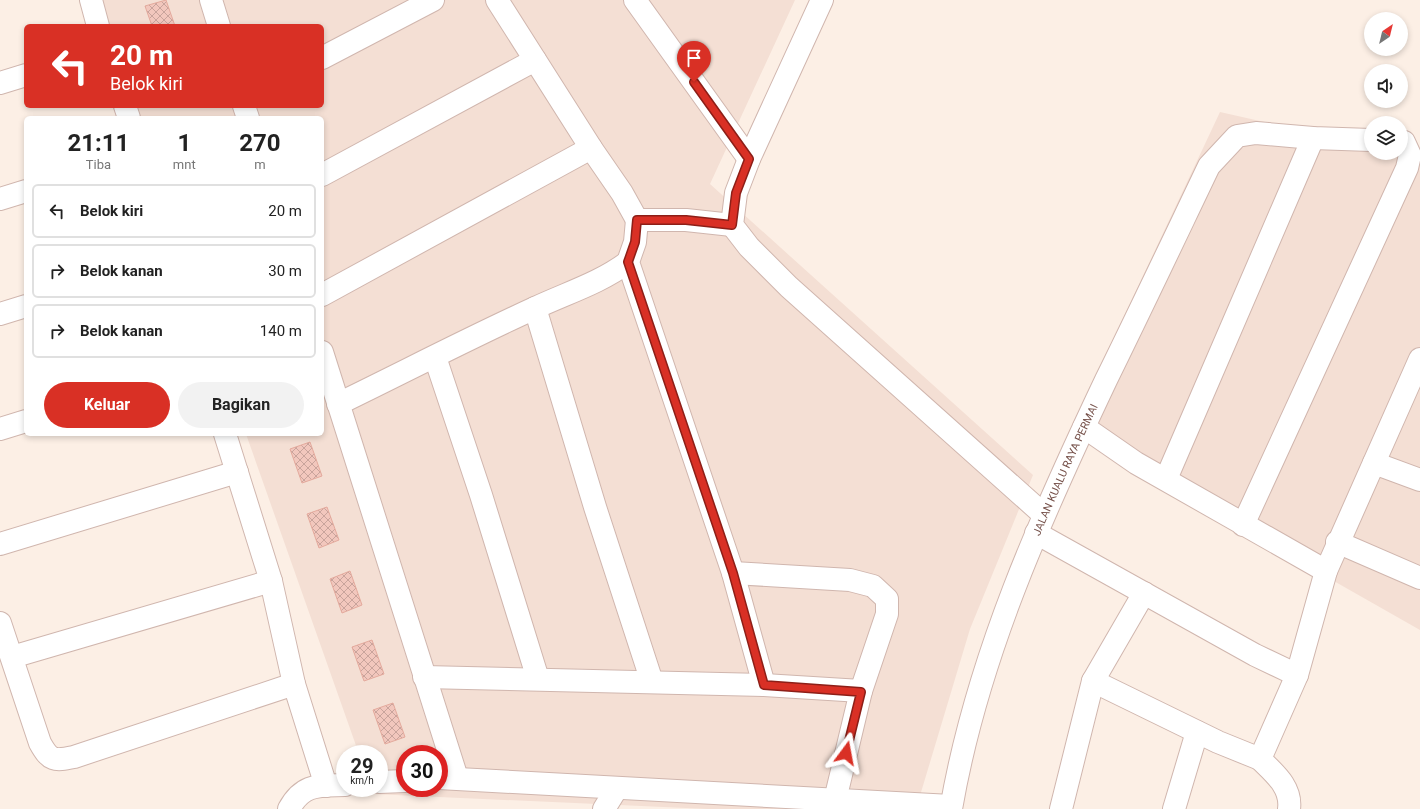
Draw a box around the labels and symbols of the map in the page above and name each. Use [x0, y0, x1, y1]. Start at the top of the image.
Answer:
north arrow [1364, 12, 1408, 56]
pin [677, 41, 711, 82]
street label: JALAN KUALU RAYA PERMAI [1030, 402, 1101, 538]
position arrow [825, 732, 867, 774]
speed limit sign: 30 [396, 745, 448, 797]

